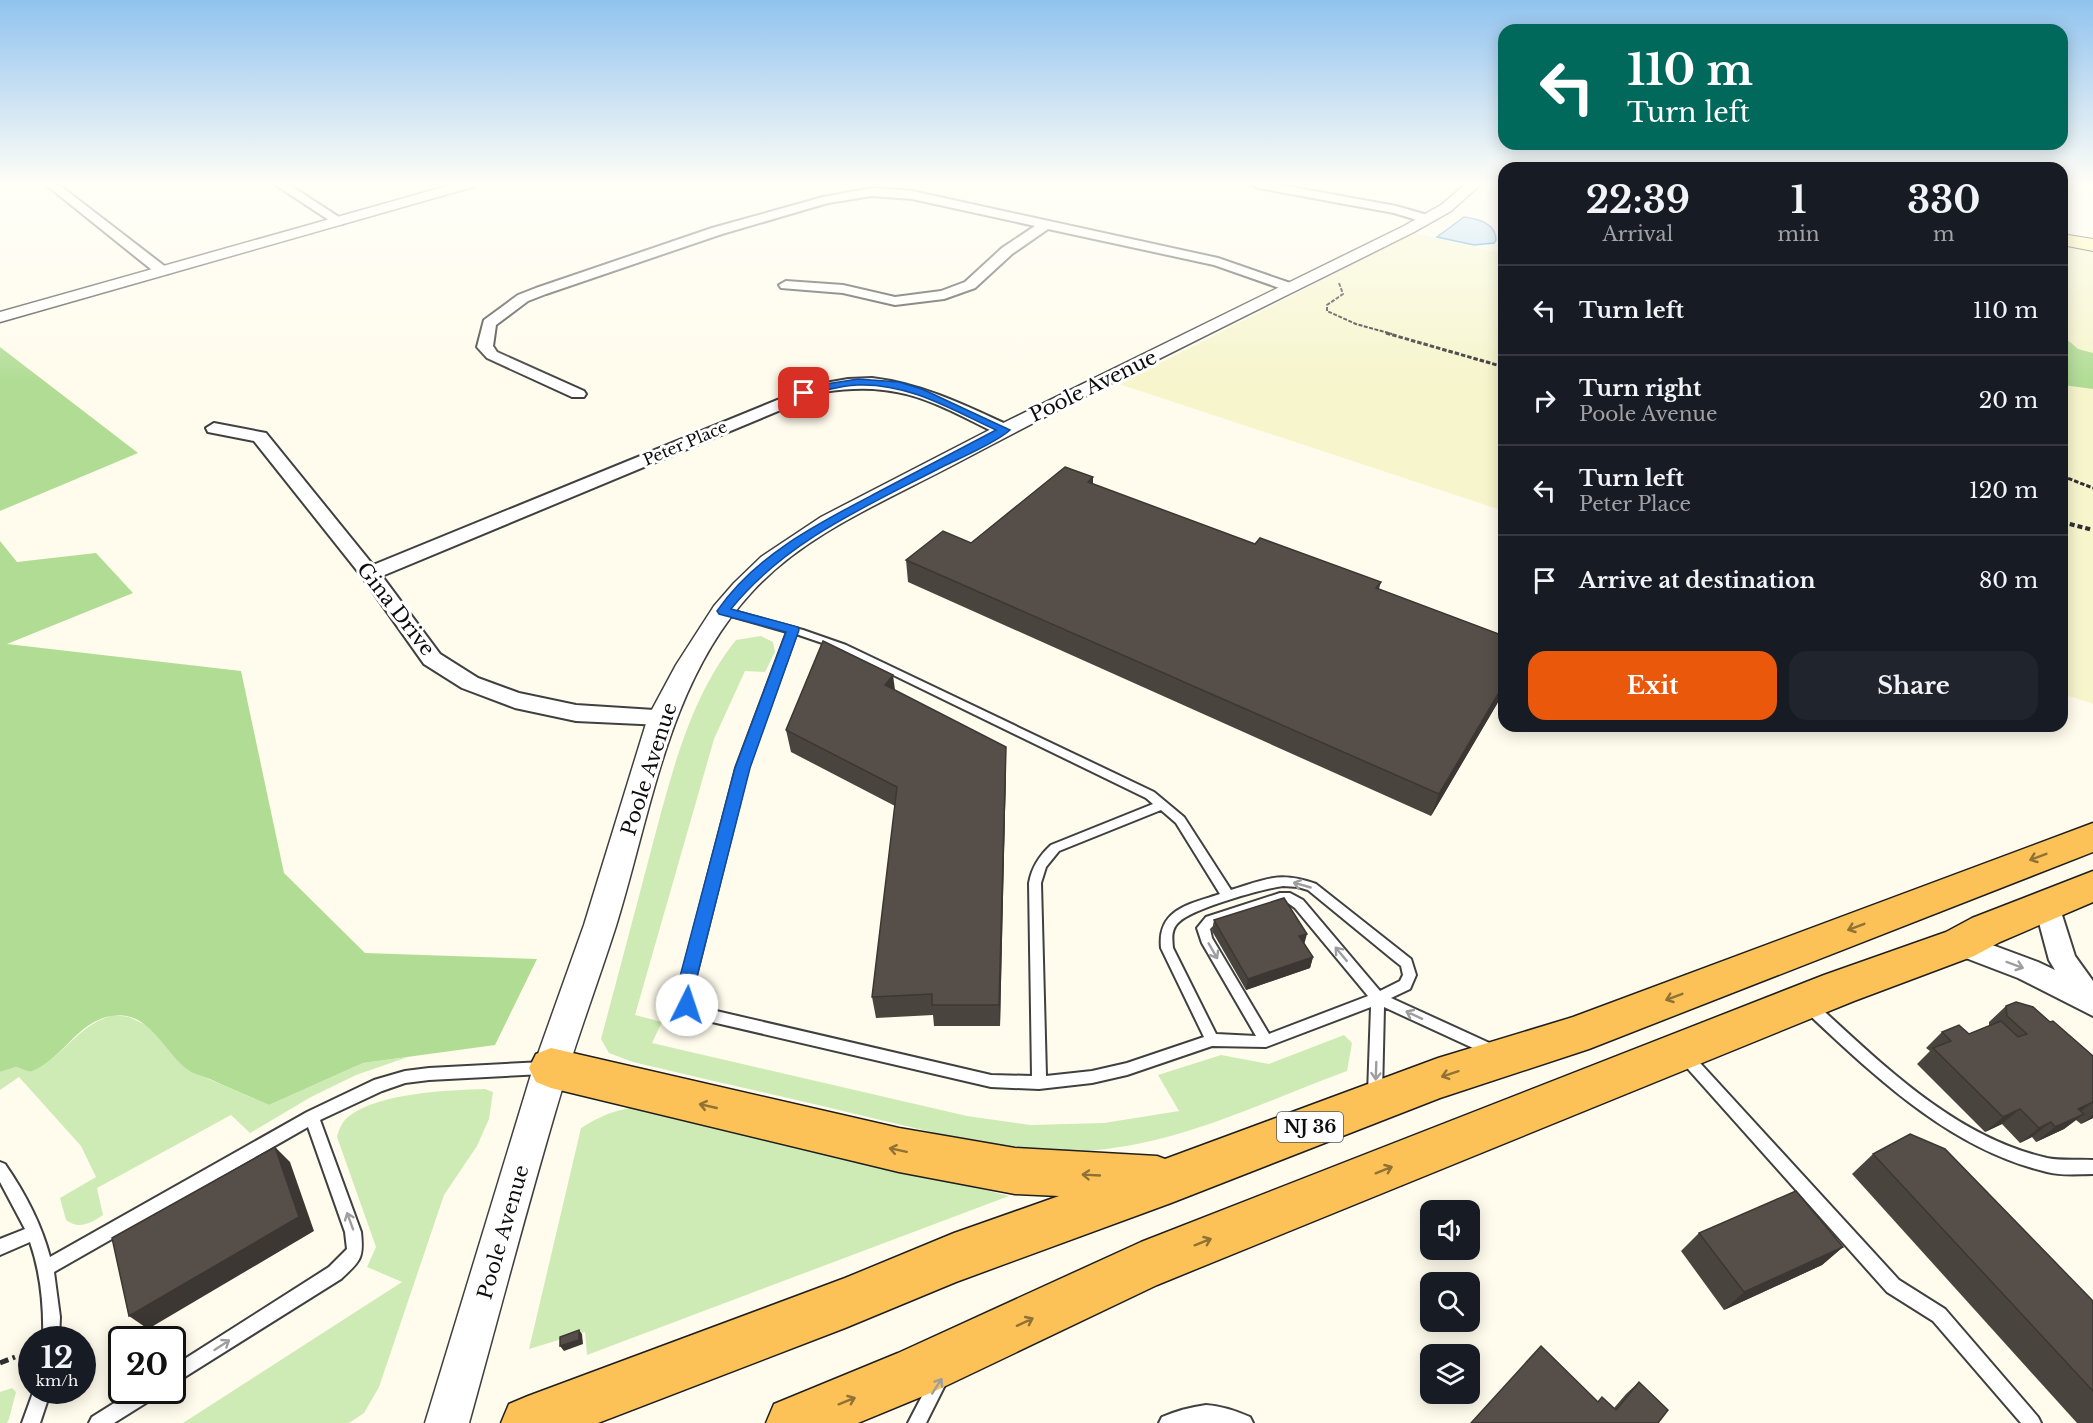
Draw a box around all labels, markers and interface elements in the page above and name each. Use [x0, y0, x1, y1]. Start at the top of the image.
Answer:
text: 110 m [1627, 44, 1753, 96]
icon: left [1528, 48, 1606, 126]
text: Turn left [1627, 96, 1750, 129]
text: 22:39 [1586, 178, 1690, 223]
text: 1 [1791, 178, 1806, 223]
text: 330 [1907, 178, 1980, 223]
text: Arrival [1602, 222, 1673, 246]
text: min [1778, 222, 1820, 246]
text: m [1933, 222, 1955, 246]
icon: left [1528, 294, 1561, 327]
text: Turn left [1579, 297, 1684, 324]
text: 110 m [1973, 297, 2038, 324]
street label: Poole Avenue [1026, 345, 1160, 427]
pin [778, 367, 829, 418]
text: Turn right [1579, 375, 1701, 402]
icon: arrive [787, 376, 820, 409]
icon: right [1528, 384, 1561, 417]
text: 20 m [1979, 387, 2038, 414]
text: Poole Avenue [1579, 402, 1717, 426]
street label: Peter Place [640, 416, 730, 470]
text: Turn left [1579, 465, 1684, 492]
icon: left [1528, 474, 1561, 507]
text: 120 m [1969, 477, 2038, 504]
text: Peter Place [1579, 492, 1691, 516]
street label: Gina Drive [352, 558, 440, 660]
icon: arrive [1528, 564, 1561, 597]
text: Arrive at destination [1579, 567, 1816, 594]
text: 80 m [1979, 567, 2038, 594]
button: Exit [1528, 651, 1777, 720]
button: Share [1789, 651, 2038, 720]
street label: Poole Avenue [616, 699, 682, 839]
one-way arrow [2030, 853, 2048, 864]
one-way arrow [1293, 879, 1312, 890]
one-way arrow [1848, 923, 1866, 934]
one-way arrow [1207, 942, 1219, 959]
one-way arrow [1334, 946, 1347, 962]
one-way arrow [2005, 960, 2023, 971]
position arrow [655, 973, 719, 1037]
one-way arrow [1665, 992, 1684, 1003]
one-way arrow [1405, 1008, 1423, 1019]
one-way arrow [1370, 1061, 1382, 1081]
one-way arrow [1441, 1069, 1460, 1080]
one-way arrow [699, 1100, 718, 1112]
road number: NJ 36 [1277, 1112, 1343, 1142]
one-way arrow [889, 1143, 908, 1155]
street label: Poole Avenue [472, 1162, 534, 1302]
one-way arrow [1374, 1164, 1393, 1175]
one-way arrow [1082, 1170, 1102, 1181]
map controls [1420, 1200, 1480, 1404]
button: sound [1420, 1200, 1480, 1260]
one-way arrow [343, 1213, 354, 1231]
one-way arrow [1193, 1236, 1212, 1247]
button: search [1420, 1272, 1480, 1332]
one-way arrow [1016, 1315, 1034, 1327]
speed limit sign: 20 [108, 1326, 186, 1404]
text: 12 [41, 1339, 73, 1376]
one-way arrow [213, 1339, 230, 1351]
button: layers [1420, 1344, 1480, 1404]
text: km/h [36, 1371, 78, 1390]
one-way arrow [931, 1377, 944, 1394]
one-way arrow [837, 1395, 855, 1406]

